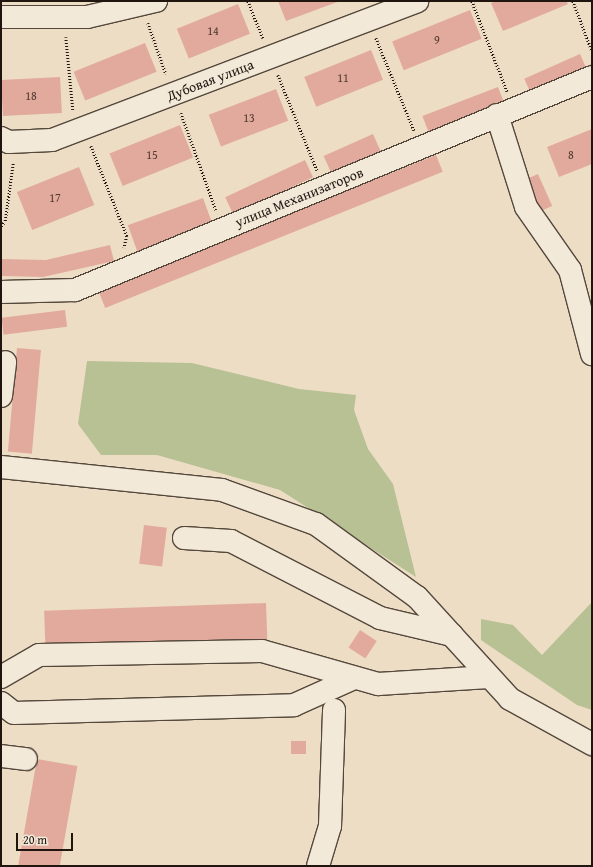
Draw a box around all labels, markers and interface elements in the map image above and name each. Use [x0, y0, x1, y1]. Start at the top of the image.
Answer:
house number: 14 [207, 24, 219, 38]
house number: 9 [434, 33, 440, 47]
street label: Дубовая улица [164, 56, 256, 104]
house number: 11 [337, 71, 349, 85]
house number: 18 [25, 89, 37, 103]
house number: 13 [243, 111, 255, 125]
house number: 15 [146, 148, 158, 162]
house number: 8 [568, 148, 574, 162]
street label: улица Механизаторов [232, 164, 366, 230]
house number: 17 [49, 191, 61, 205]
scale bar [18, 825, 75, 851]
text: 20 m [23, 831, 47, 848]

